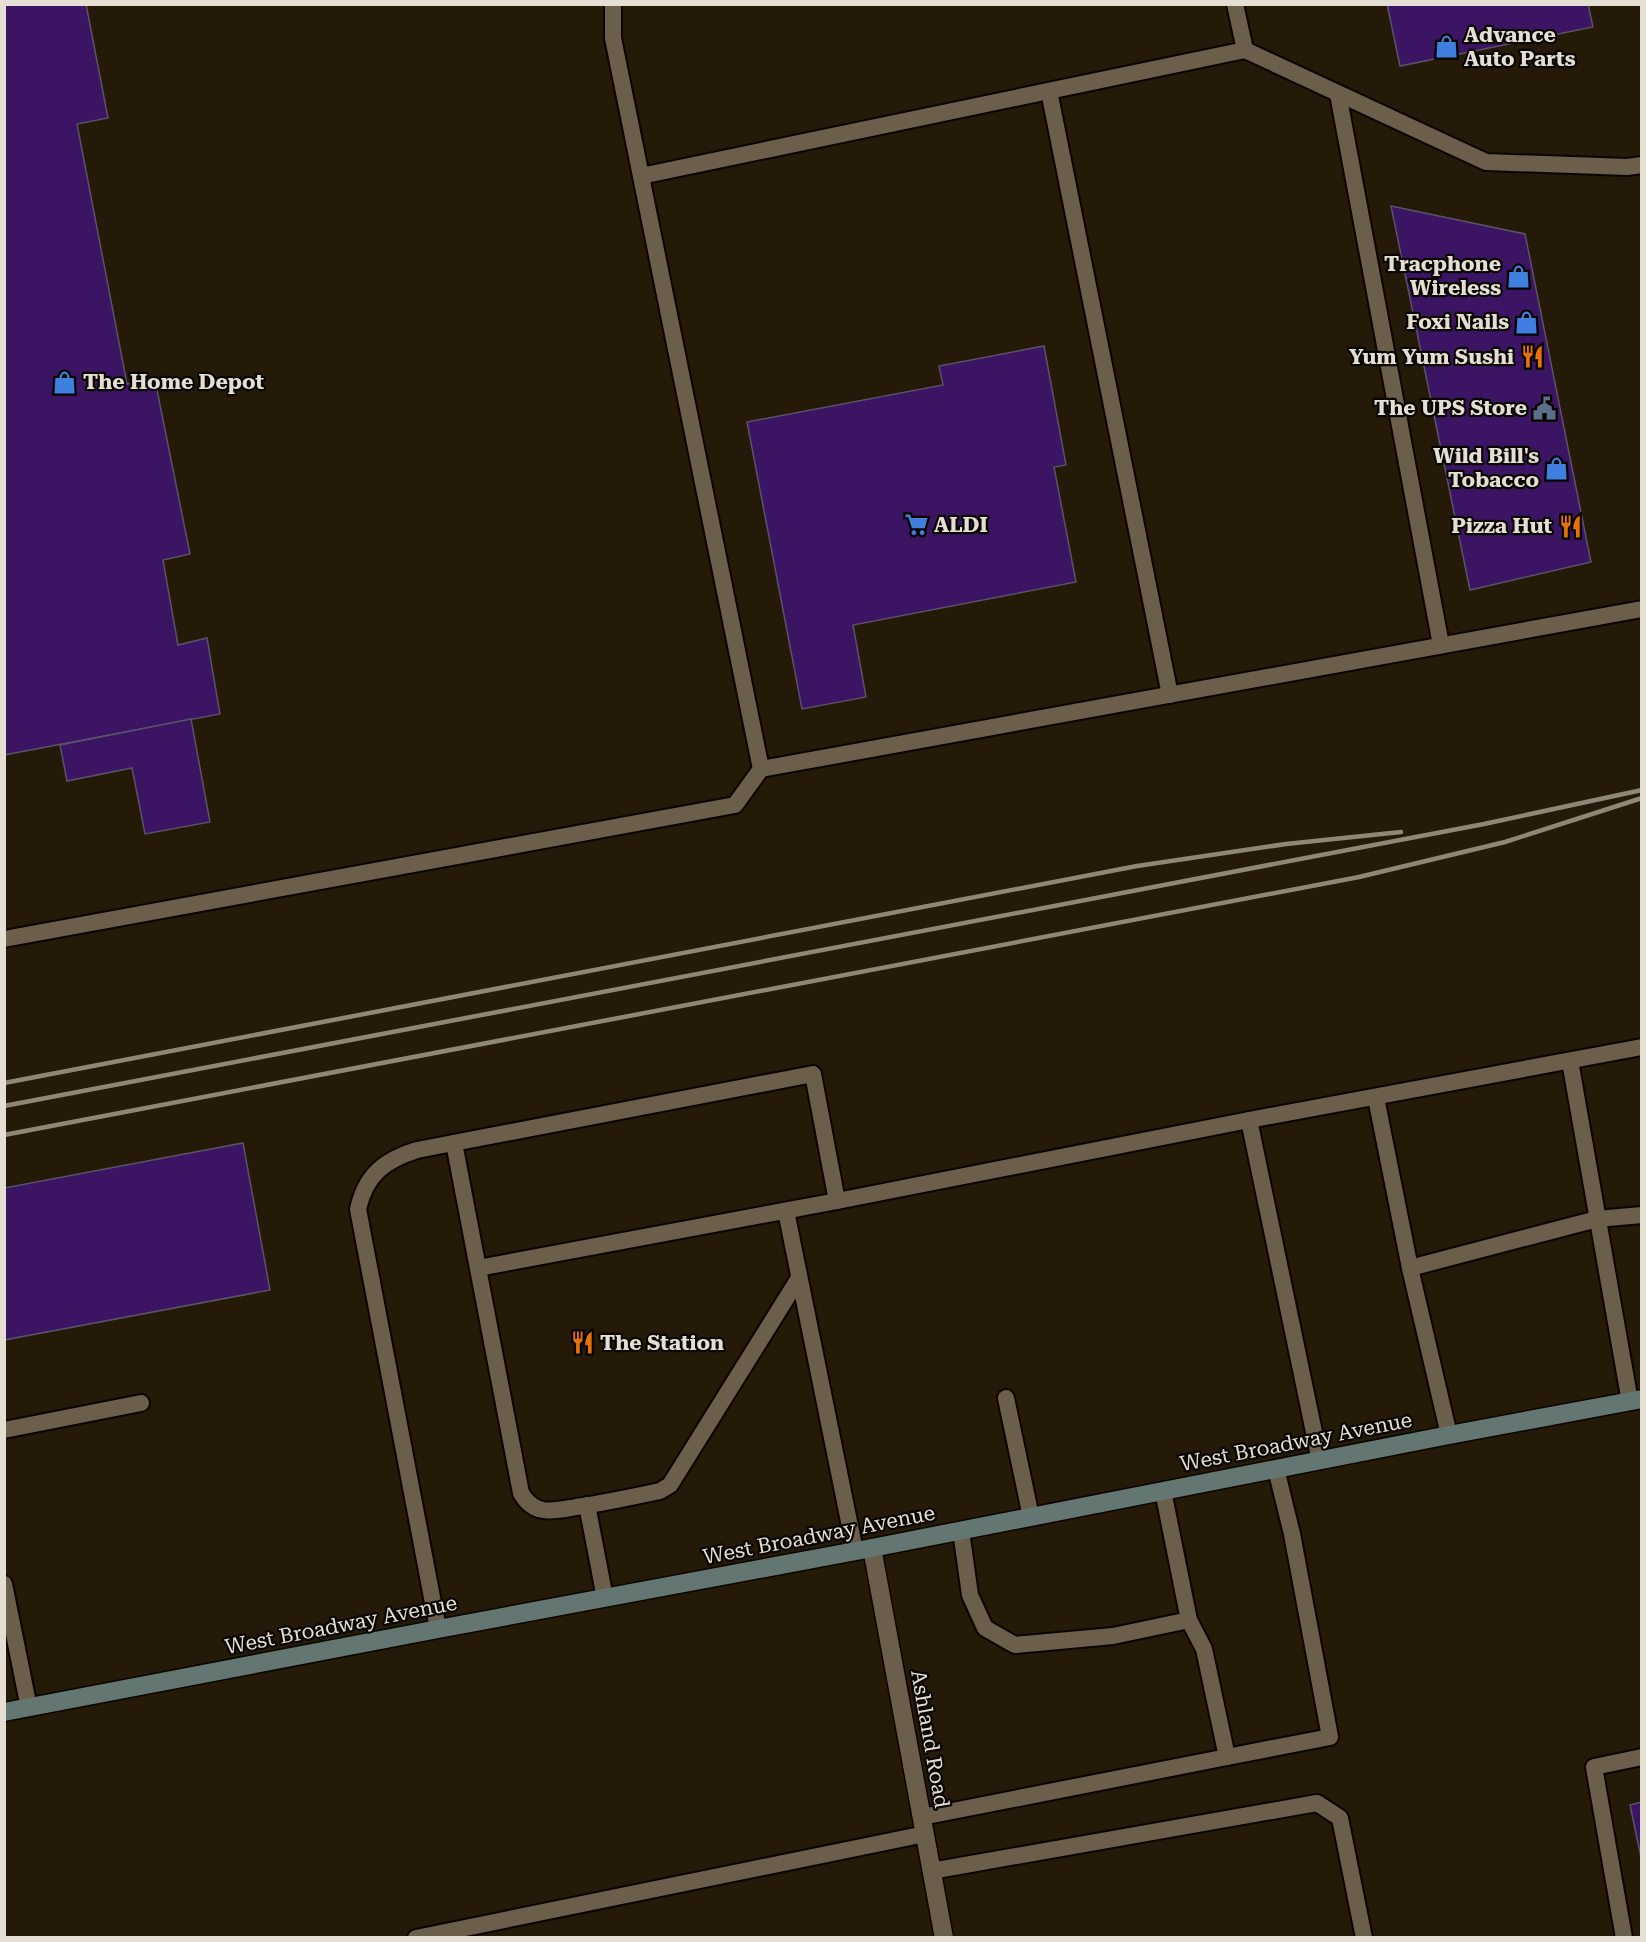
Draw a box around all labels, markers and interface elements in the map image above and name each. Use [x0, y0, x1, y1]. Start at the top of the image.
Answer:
place label: Advance Auto Parts [1464, 23, 1576, 71]
shop icon: Advance Auto Parts [1433, 34, 1459, 60]
place label: Tracphone Wireless [1384, 252, 1501, 300]
shop icon: Tracphone Wireless [1506, 263, 1532, 289]
shop icon: Foxi Nails [1514, 309, 1540, 335]
place label: Foxi Nails [1406, 310, 1509, 334]
restaurant icon: Yum Yum Sushi [1519, 344, 1545, 370]
place label: Yum Yum Sushi [1349, 345, 1514, 369]
shop icon: The Home Depot [52, 369, 78, 395]
place label: The Home Depot [83, 370, 265, 394]
public building icon: The UPS Store [1532, 395, 1558, 421]
place label: The UPS Store [1374, 396, 1527, 420]
place label: Wild Bill's Tobacco [1433, 444, 1539, 492]
shop icon: Wild Bill's Tobacco [1544, 455, 1570, 481]
supermarket icon: ALDI [903, 512, 929, 538]
place label: ALDI [934, 513, 988, 537]
restaurant icon: Pizza Hut [1557, 513, 1583, 539]
place label: Pizza Hut [1451, 514, 1552, 538]
restaurant icon: The Station [569, 1330, 595, 1356]
place label: The Station [600, 1331, 724, 1355]
street label: West Broadway Avenue [1178, 1408, 1414, 1476]
street label: West Broadway Avenue [701, 1501, 937, 1569]
street label: West Broadway Avenue [223, 1591, 459, 1659]
street label: Ashland Road [906, 1668, 954, 1811]

